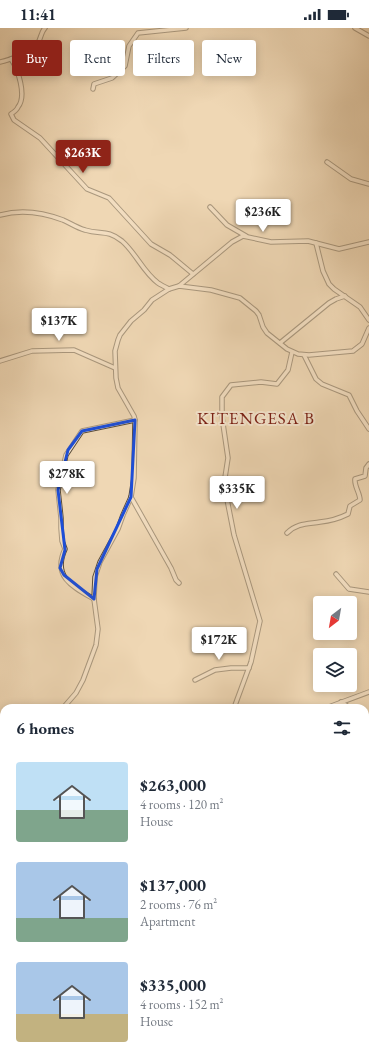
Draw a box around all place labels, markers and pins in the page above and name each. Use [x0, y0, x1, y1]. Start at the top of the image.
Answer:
pin: $263K [55, 140, 111, 174]
pin: $236K [235, 199, 291, 233]
pin: $137K [31, 308, 87, 342]
pin: $278K [39, 461, 95, 495]
pin: $335K [209, 476, 265, 510]
pin: $172K [191, 627, 247, 661]

